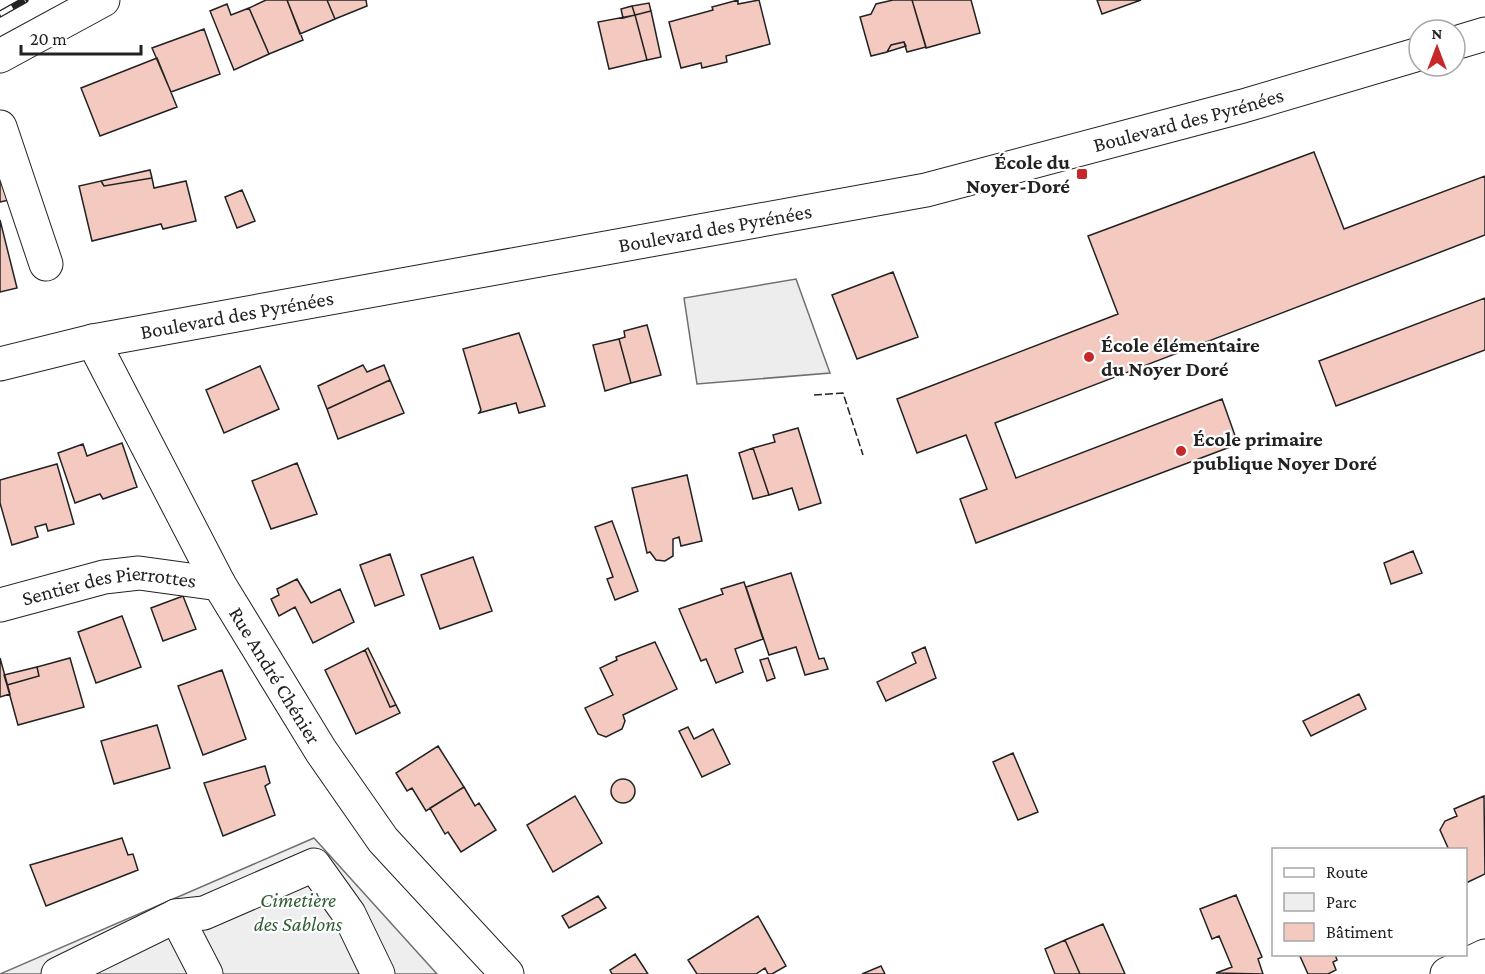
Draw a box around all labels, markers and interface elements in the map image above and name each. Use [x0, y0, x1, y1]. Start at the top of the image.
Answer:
scale bar [21, 18, 141, 56]
north arrow [1407, 18, 1467, 78]
text: N [1432, 25, 1443, 42]
text: 20 m [30, 29, 67, 49]
street label: Boulevard des Pyrénées [1091, 83, 1286, 157]
place label: École du Noyer-Doré [966, 150, 1070, 198]
marker: École du Noyer-Doré [1075, 167, 1089, 181]
street label: Boulevard des Pyrénées [616, 199, 814, 258]
street label: Boulevard des Pyrénées [138, 286, 335, 344]
place label: École élémentaire du Noyer Doré [1101, 333, 1260, 381]
marker: École élémentaire du Noyer Doré [1082, 350, 1096, 364]
place label: École primaire publique Noyer Doré [1193, 427, 1377, 475]
marker: École primaire publique Noyer Doré [1174, 444, 1188, 458]
street label: Sentier des Pierrottes [19, 561, 198, 611]
street label: Rue André Chénier [224, 602, 326, 749]
legend [1272, 848, 1467, 956]
text: Route [1326, 862, 1368, 882]
park label: Cimetière des Sablons [254, 888, 343, 936]
text: Parc [1326, 892, 1357, 912]
text: Bâtiment [1326, 922, 1394, 942]

